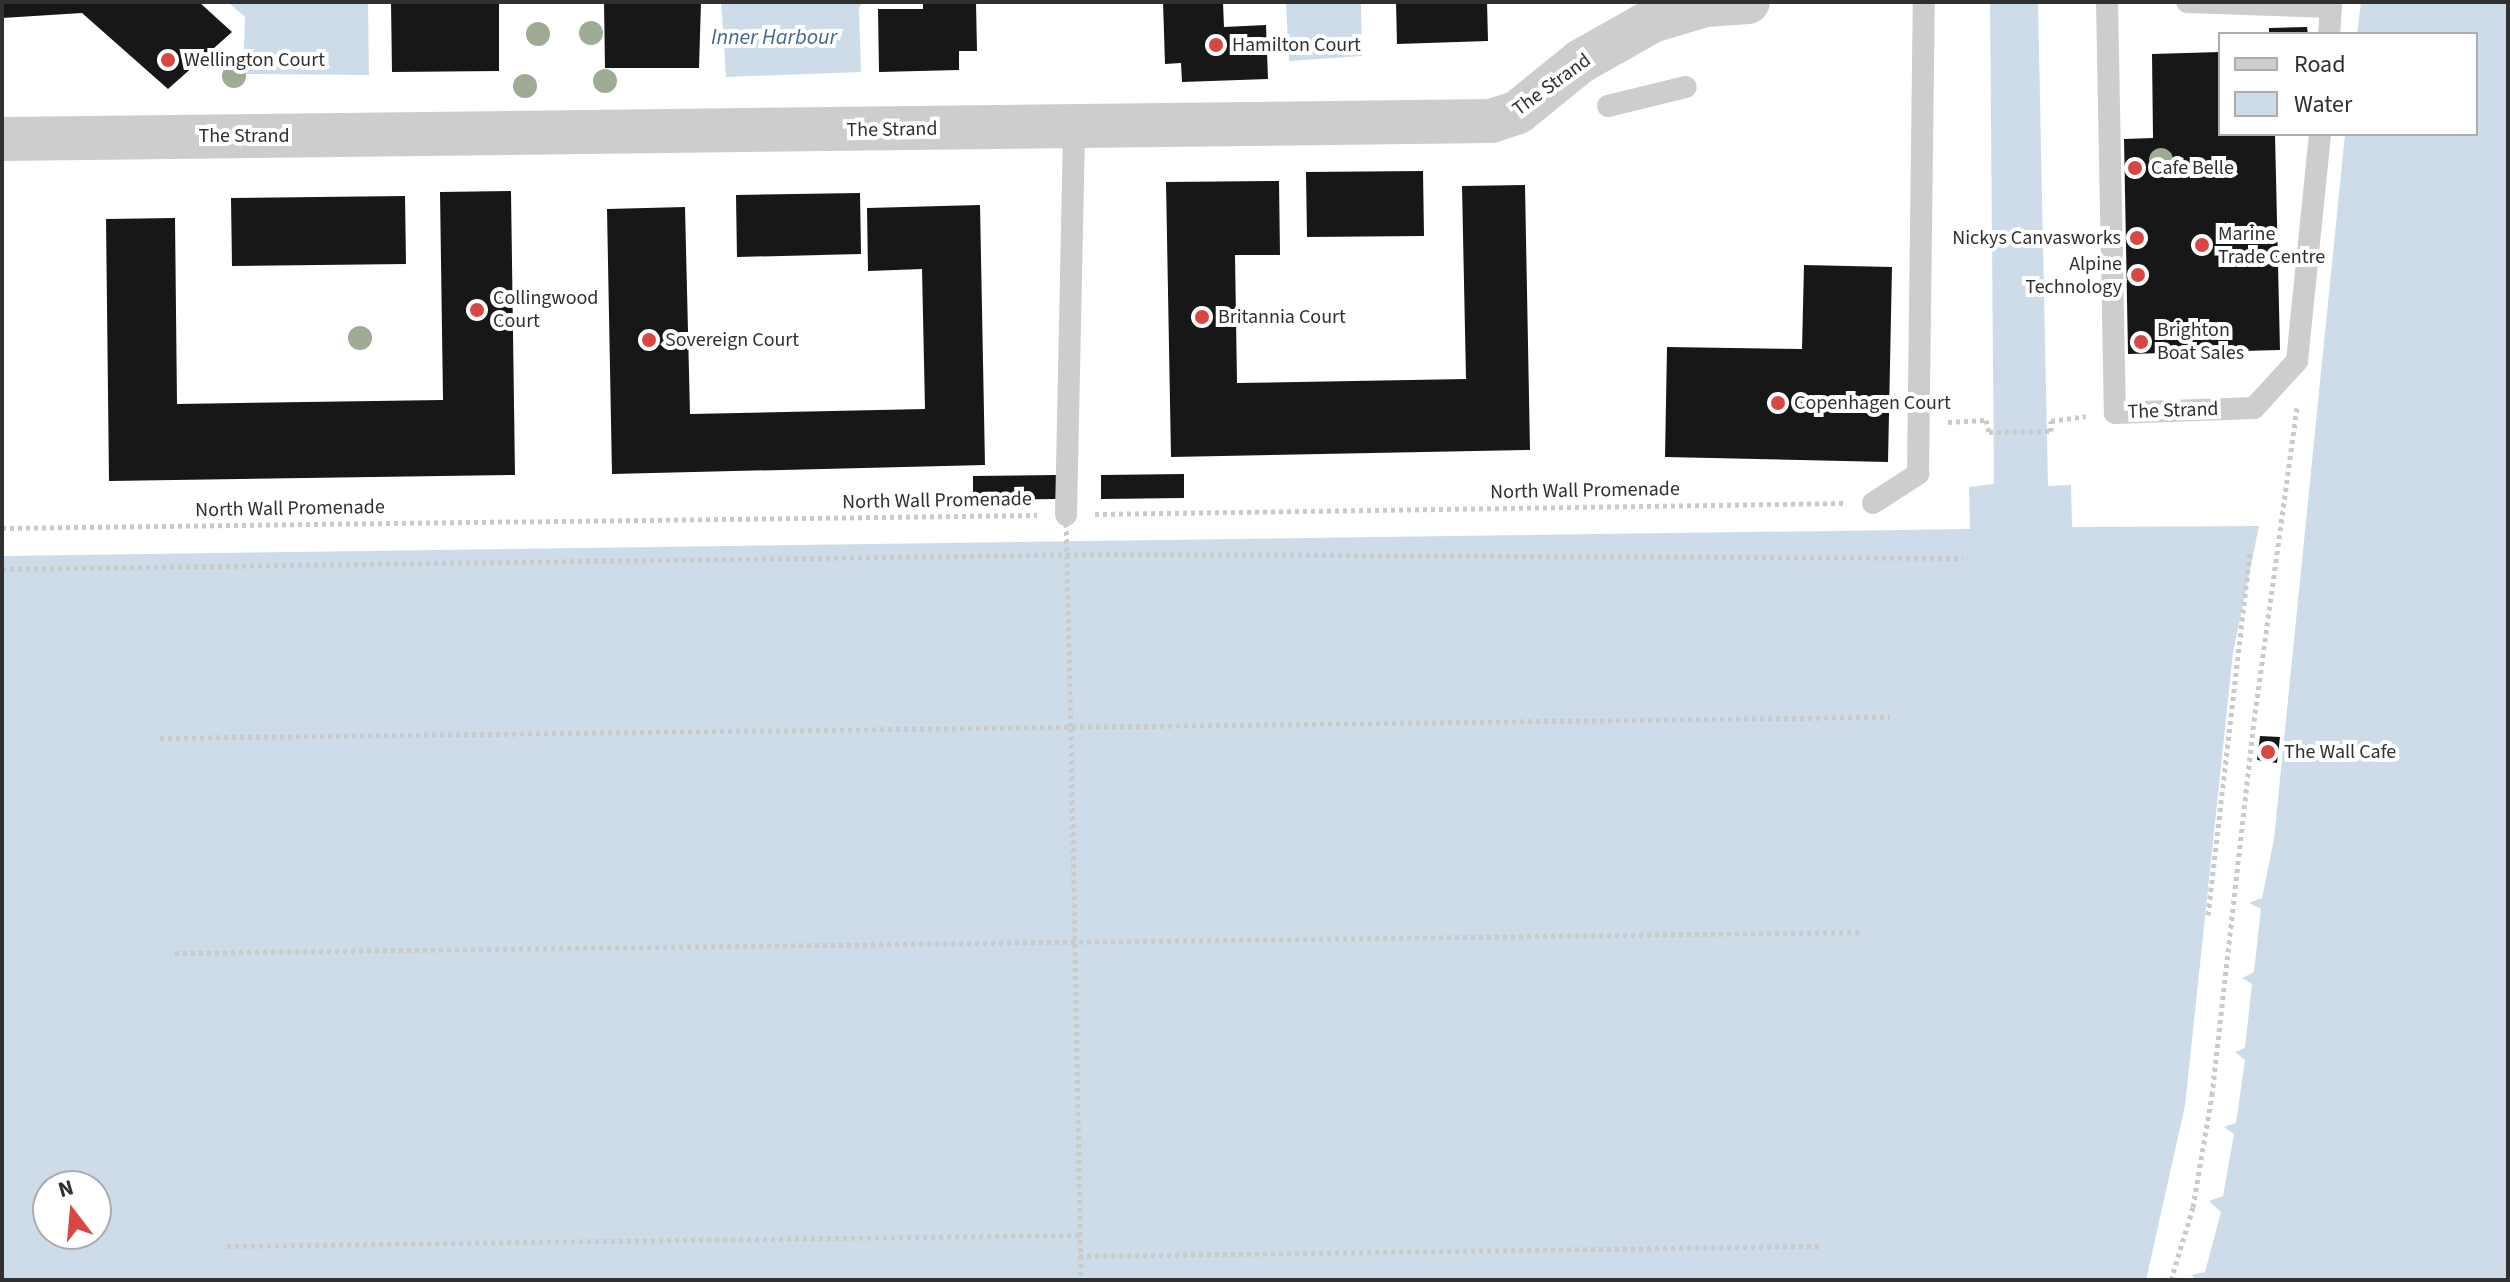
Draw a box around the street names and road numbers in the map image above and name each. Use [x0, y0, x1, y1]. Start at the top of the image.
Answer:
street label: The Strand [1508, 49, 1596, 121]
street label: The Strand [846, 117, 938, 143]
street label: The Strand [198, 124, 290, 148]
street label: The Strand [2127, 397, 2219, 425]
street label: North Wall Promenade [1490, 477, 1680, 505]
street label: North Wall Promenade [842, 487, 1032, 515]
street label: North Wall Promenade [195, 495, 385, 523]

